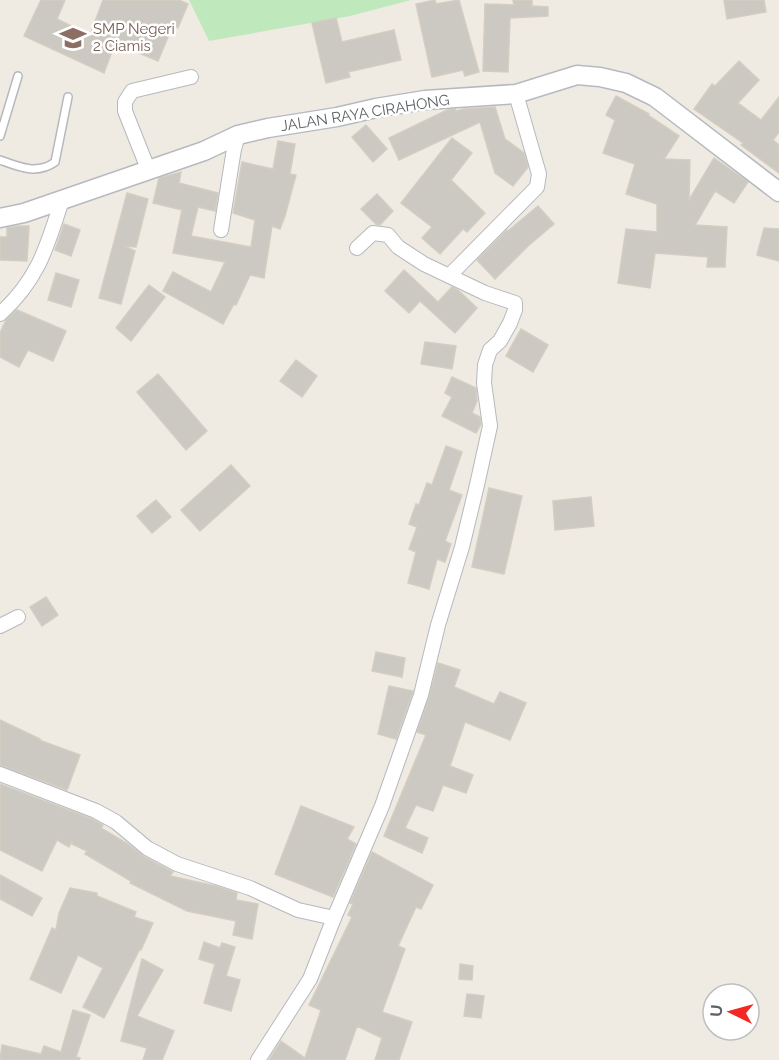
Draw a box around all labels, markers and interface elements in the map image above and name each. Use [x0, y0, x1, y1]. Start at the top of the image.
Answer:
place label: SMP Negeri 2 Ciamis [93, 20, 175, 55]
school or university icon: SMP Negeri 2 Ciamis [58, 23, 88, 53]
street label: JALAN RAYA CIRAHONG [279, 91, 451, 135]
north arrow [701, 982, 761, 1042]
text: U [707, 1004, 727, 1018]

